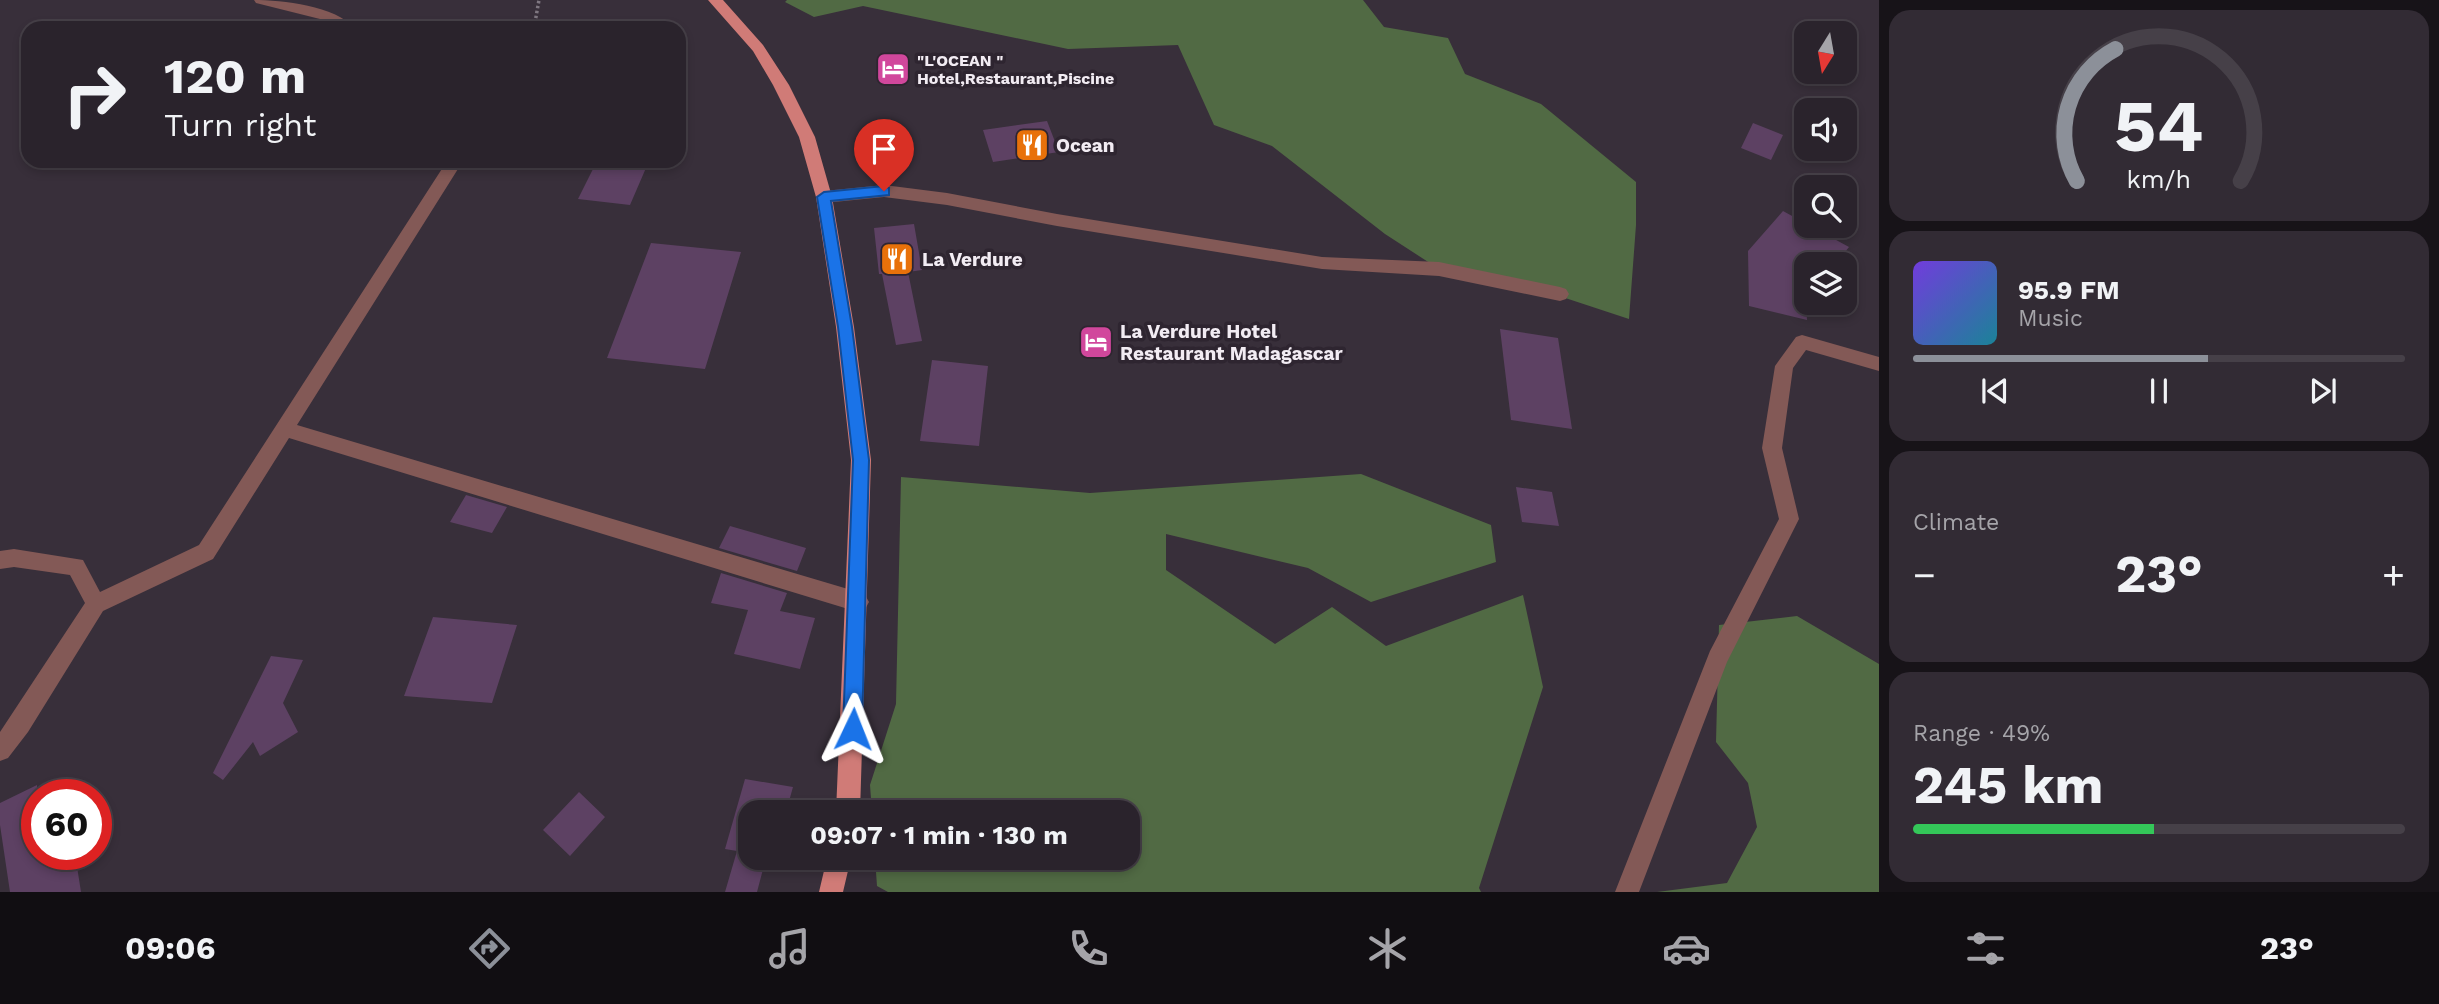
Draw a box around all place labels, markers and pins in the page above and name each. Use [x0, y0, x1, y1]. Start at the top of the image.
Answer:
hotel icon: "L'OCEAN " Hotel,Restaurant,Piscine [874, 50, 912, 88]
place label: "L'OCEAN " Hotel,Restaurant,Piscine [917, 51, 1114, 88]
pin [854, 119, 914, 191]
restaurant icon: Ocean [1013, 126, 1051, 164]
place label: Ocean [1056, 134, 1115, 157]
restaurant icon: La Verdure [878, 240, 916, 278]
place label: La Verdure [922, 248, 1023, 271]
place label: La Verdure Hotel Restaurant Madagascar [1120, 320, 1344, 365]
hotel icon: La Verdure Hotel Restaurant Madagascar [1077, 323, 1115, 361]

